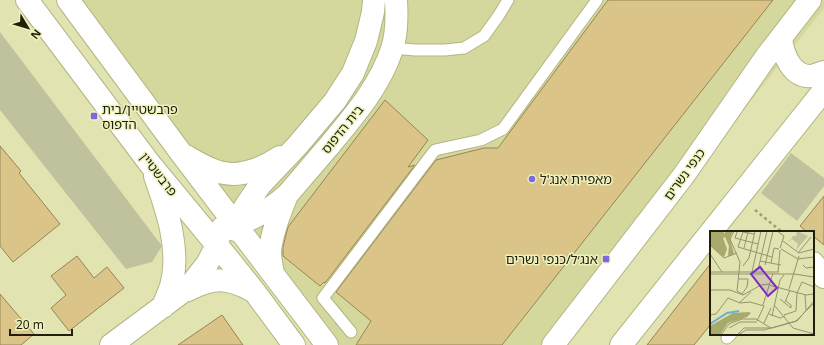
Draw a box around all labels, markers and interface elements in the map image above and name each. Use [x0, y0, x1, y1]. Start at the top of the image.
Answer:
north arrow [8, 8, 48, 48]
text: N [28, 26, 45, 43]
place label: פרבשטיין/בית הדפוס [102, 100, 178, 133]
street label: בית הדפוס [317, 101, 367, 157]
marker: פרבשטיין/בית הדפוס [89, 111, 99, 121]
street label: כנפי נשרים [659, 144, 709, 204]
street label: פרבשטיין [136, 148, 182, 200]
place label: מאפיית אנג'ל [540, 170, 612, 188]
marker: מאפיית אנג'ל [527, 174, 537, 184]
inset map [710, 231, 814, 335]
place label: אנג׳ל/כנפי נשרים [506, 250, 598, 268]
marker: אנג׳ל/כנפי נשרים [601, 254, 611, 264]
scale bar [10, 311, 72, 337]
text: 20 m [16, 316, 44, 333]

